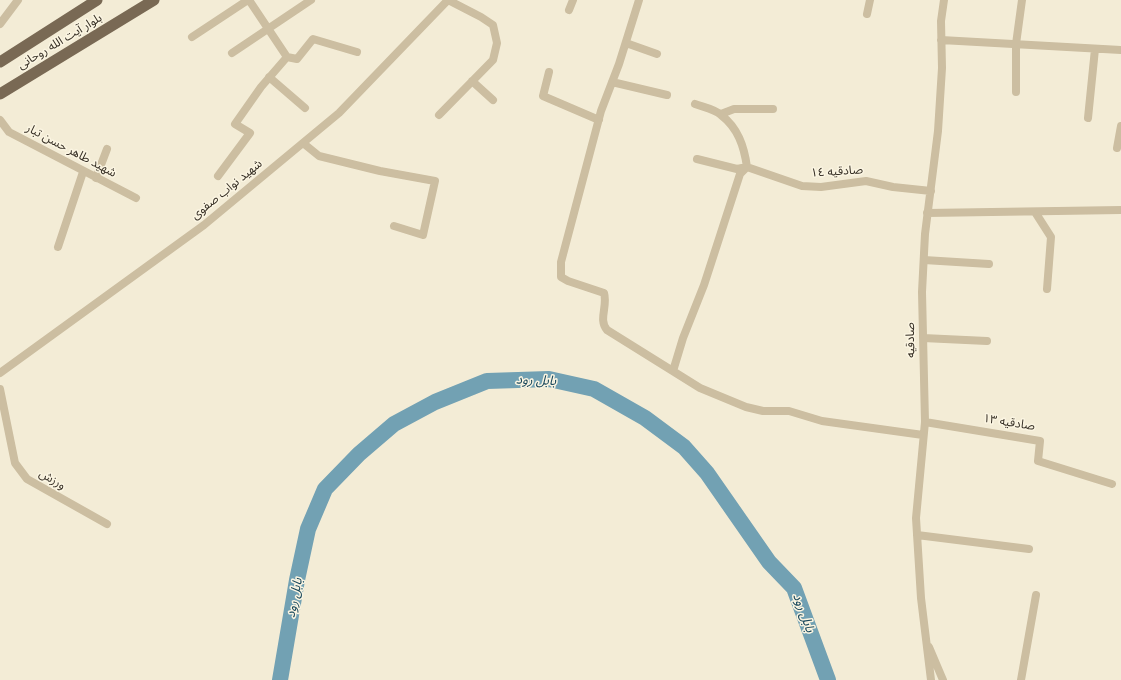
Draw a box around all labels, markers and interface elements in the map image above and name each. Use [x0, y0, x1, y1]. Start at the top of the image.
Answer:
street label: بلوار آیت الله روحانی [15, 11, 105, 73]
street label: شهید طاهر حسن تبار [23, 121, 119, 181]
street label: شهید نواب صفوی [188, 157, 266, 223]
street label: صادقيه ١٤ [810, 163, 864, 181]
street label: صادقیه [903, 322, 919, 358]
water label: بابل رود [516, 373, 556, 389]
street label: صادقیه ۱۳ [982, 412, 1036, 434]
street label: ورزش [36, 467, 68, 493]
water label: بابل رود [284, 577, 306, 619]
water label: بابل رود [789, 591, 817, 635]

